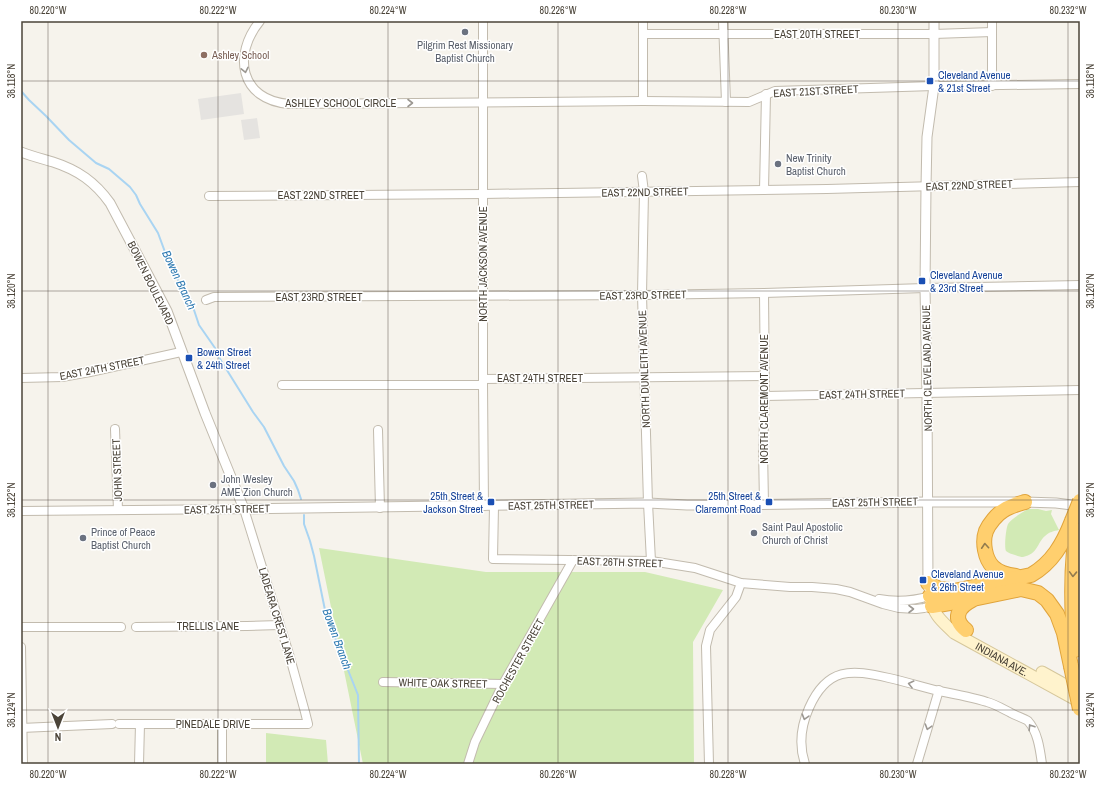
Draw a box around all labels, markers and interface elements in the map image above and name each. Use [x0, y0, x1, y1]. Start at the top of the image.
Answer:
text: 80.220°W [30, 4, 67, 17]
text: 80.222°W [200, 4, 237, 17]
text: 80.224°W [370, 4, 407, 17]
text: 80.226°W [540, 4, 577, 17]
text: 80.228°W [710, 4, 747, 17]
text: 80.230°W [880, 4, 917, 17]
text: 80.232°W [1050, 4, 1087, 17]
marker: Pilgrim Rest Missionary Baptist Church [460, 27, 470, 37]
street label: EAST 20TH STREET [774, 27, 861, 41]
place label: Pilgrim Rest Missionary Baptist Church [417, 38, 514, 65]
place label: Ashley School [211, 48, 269, 62]
marker: Ashley School [199, 50, 209, 60]
text: 36.118°N [5, 64, 18, 98]
text: 36.118°N [1084, 64, 1097, 98]
one-way arrow [241, 67, 249, 73]
place label: Cleveland Avenue & 21st Street [938, 68, 1011, 95]
marker: Cleveland Avenue & 21st Street [925, 76, 935, 86]
street label: EAST 21ST STREET [773, 82, 859, 100]
street label: ASHLEY SCHOOL CIRCLE [284, 96, 397, 110]
one-way arrow [407, 99, 413, 107]
place label: New Trinity Baptist Church [786, 151, 846, 178]
marker: New Trinity Baptist Church [773, 159, 783, 169]
street label: EAST 22ND STREET [925, 176, 1013, 194]
street label: EAST 22ND STREET [601, 184, 689, 200]
street label: EAST 22ND STREET [277, 188, 365, 202]
street label: NORTH JACKSON AVENUE [476, 206, 490, 322]
street label: BOWEN BOULEVARD [125, 239, 177, 327]
water label: Bowen Branch [158, 248, 200, 312]
place label: Cleveland Avenue & 23rd Street [930, 268, 1003, 295]
text: 36.120°N [5, 273, 18, 309]
text: 36.120°N [1084, 273, 1097, 309]
marker: Cleveland Avenue & 23rd Street [917, 276, 927, 286]
street label: EAST 23RD STREET [599, 287, 687, 303]
street label: EAST 23RD STREET [275, 290, 363, 304]
street label: NORTH CLEVELAND AVENUE [919, 305, 935, 431]
street label: NORTH DUNLEITH AVENUE [635, 310, 653, 428]
street label: NORTH CLAREMONT AVENUE [757, 334, 771, 464]
place label: Bowen Street & 24th Street [197, 345, 252, 372]
street label: EAST 24TH STREET [58, 353, 146, 383]
marker: Bowen Street & 24th Street [184, 353, 194, 363]
street label: EAST 24TH STREET [497, 371, 584, 385]
street label: EAST 24TH STREET [819, 386, 906, 402]
street label: JOHN STREET [109, 438, 125, 502]
place label: John Wesley AME Zion Church [220, 472, 293, 499]
marker: John Wesley AME Zion Church [208, 480, 218, 490]
text: 36.122°N [5, 482, 18, 518]
text: 36.122°N [1084, 482, 1097, 518]
place label: 25th Street & Jackson Street [423, 489, 483, 516]
place label: 25th Street & Claremont Road [695, 489, 761, 516]
street label: EAST 25TH STREET [832, 494, 919, 510]
marker: 25th Street & Jackson Street [486, 497, 496, 507]
street label: EAST 25TH STREET [508, 497, 595, 513]
marker: 25th Street & Claremont Road [764, 497, 774, 507]
street label: EAST 25TH STREET [184, 501, 271, 517]
place label: Saint Paul Apostolic Church of Christ [762, 520, 843, 547]
place label: Prince of Peace Baptist Church [91, 525, 155, 552]
marker: Saint Paul Apostolic Church of Christ [749, 528, 759, 538]
marker: Prince of Peace Baptist Church [78, 533, 88, 543]
one-way arrow [981, 543, 990, 549]
street label: EAST 26TH STREET [577, 554, 664, 571]
street label: LADEARA CREST LANE [256, 566, 298, 666]
place label: Cleveland Avenue & 26th Street [931, 567, 1004, 594]
one-way arrow [1069, 571, 1077, 577]
marker: Cleveland Avenue & 26th Street [918, 575, 928, 585]
one-way arrow [909, 605, 915, 613]
water label: Bowen Branch [319, 606, 355, 672]
street label: ROCHESTER STREET [489, 616, 547, 706]
street label: TRELLIS LANE [177, 619, 239, 633]
street label: INDIANA AVE. [973, 639, 1031, 679]
street label: WHITE OAK STREET [399, 675, 488, 691]
one-way arrow [908, 680, 914, 688]
text: 36.124°N [5, 692, 18, 728]
text: 36.124°N [1084, 692, 1097, 728]
north arrow [38, 707, 78, 747]
one-way arrow [801, 714, 810, 721]
street label: PINEDALE DRIVE [176, 717, 250, 731]
one-way arrow [924, 724, 933, 731]
one-way arrow [1028, 724, 1036, 731]
text: N [55, 730, 61, 744]
text: 80.220°W [30, 768, 67, 781]
text: 80.222°W [200, 768, 237, 781]
text: 80.224°W [370, 768, 407, 781]
text: 80.226°W [540, 768, 577, 781]
text: 80.228°W [710, 768, 747, 781]
text: 80.230°W [880, 768, 917, 781]
text: 80.232°W [1050, 768, 1087, 781]

